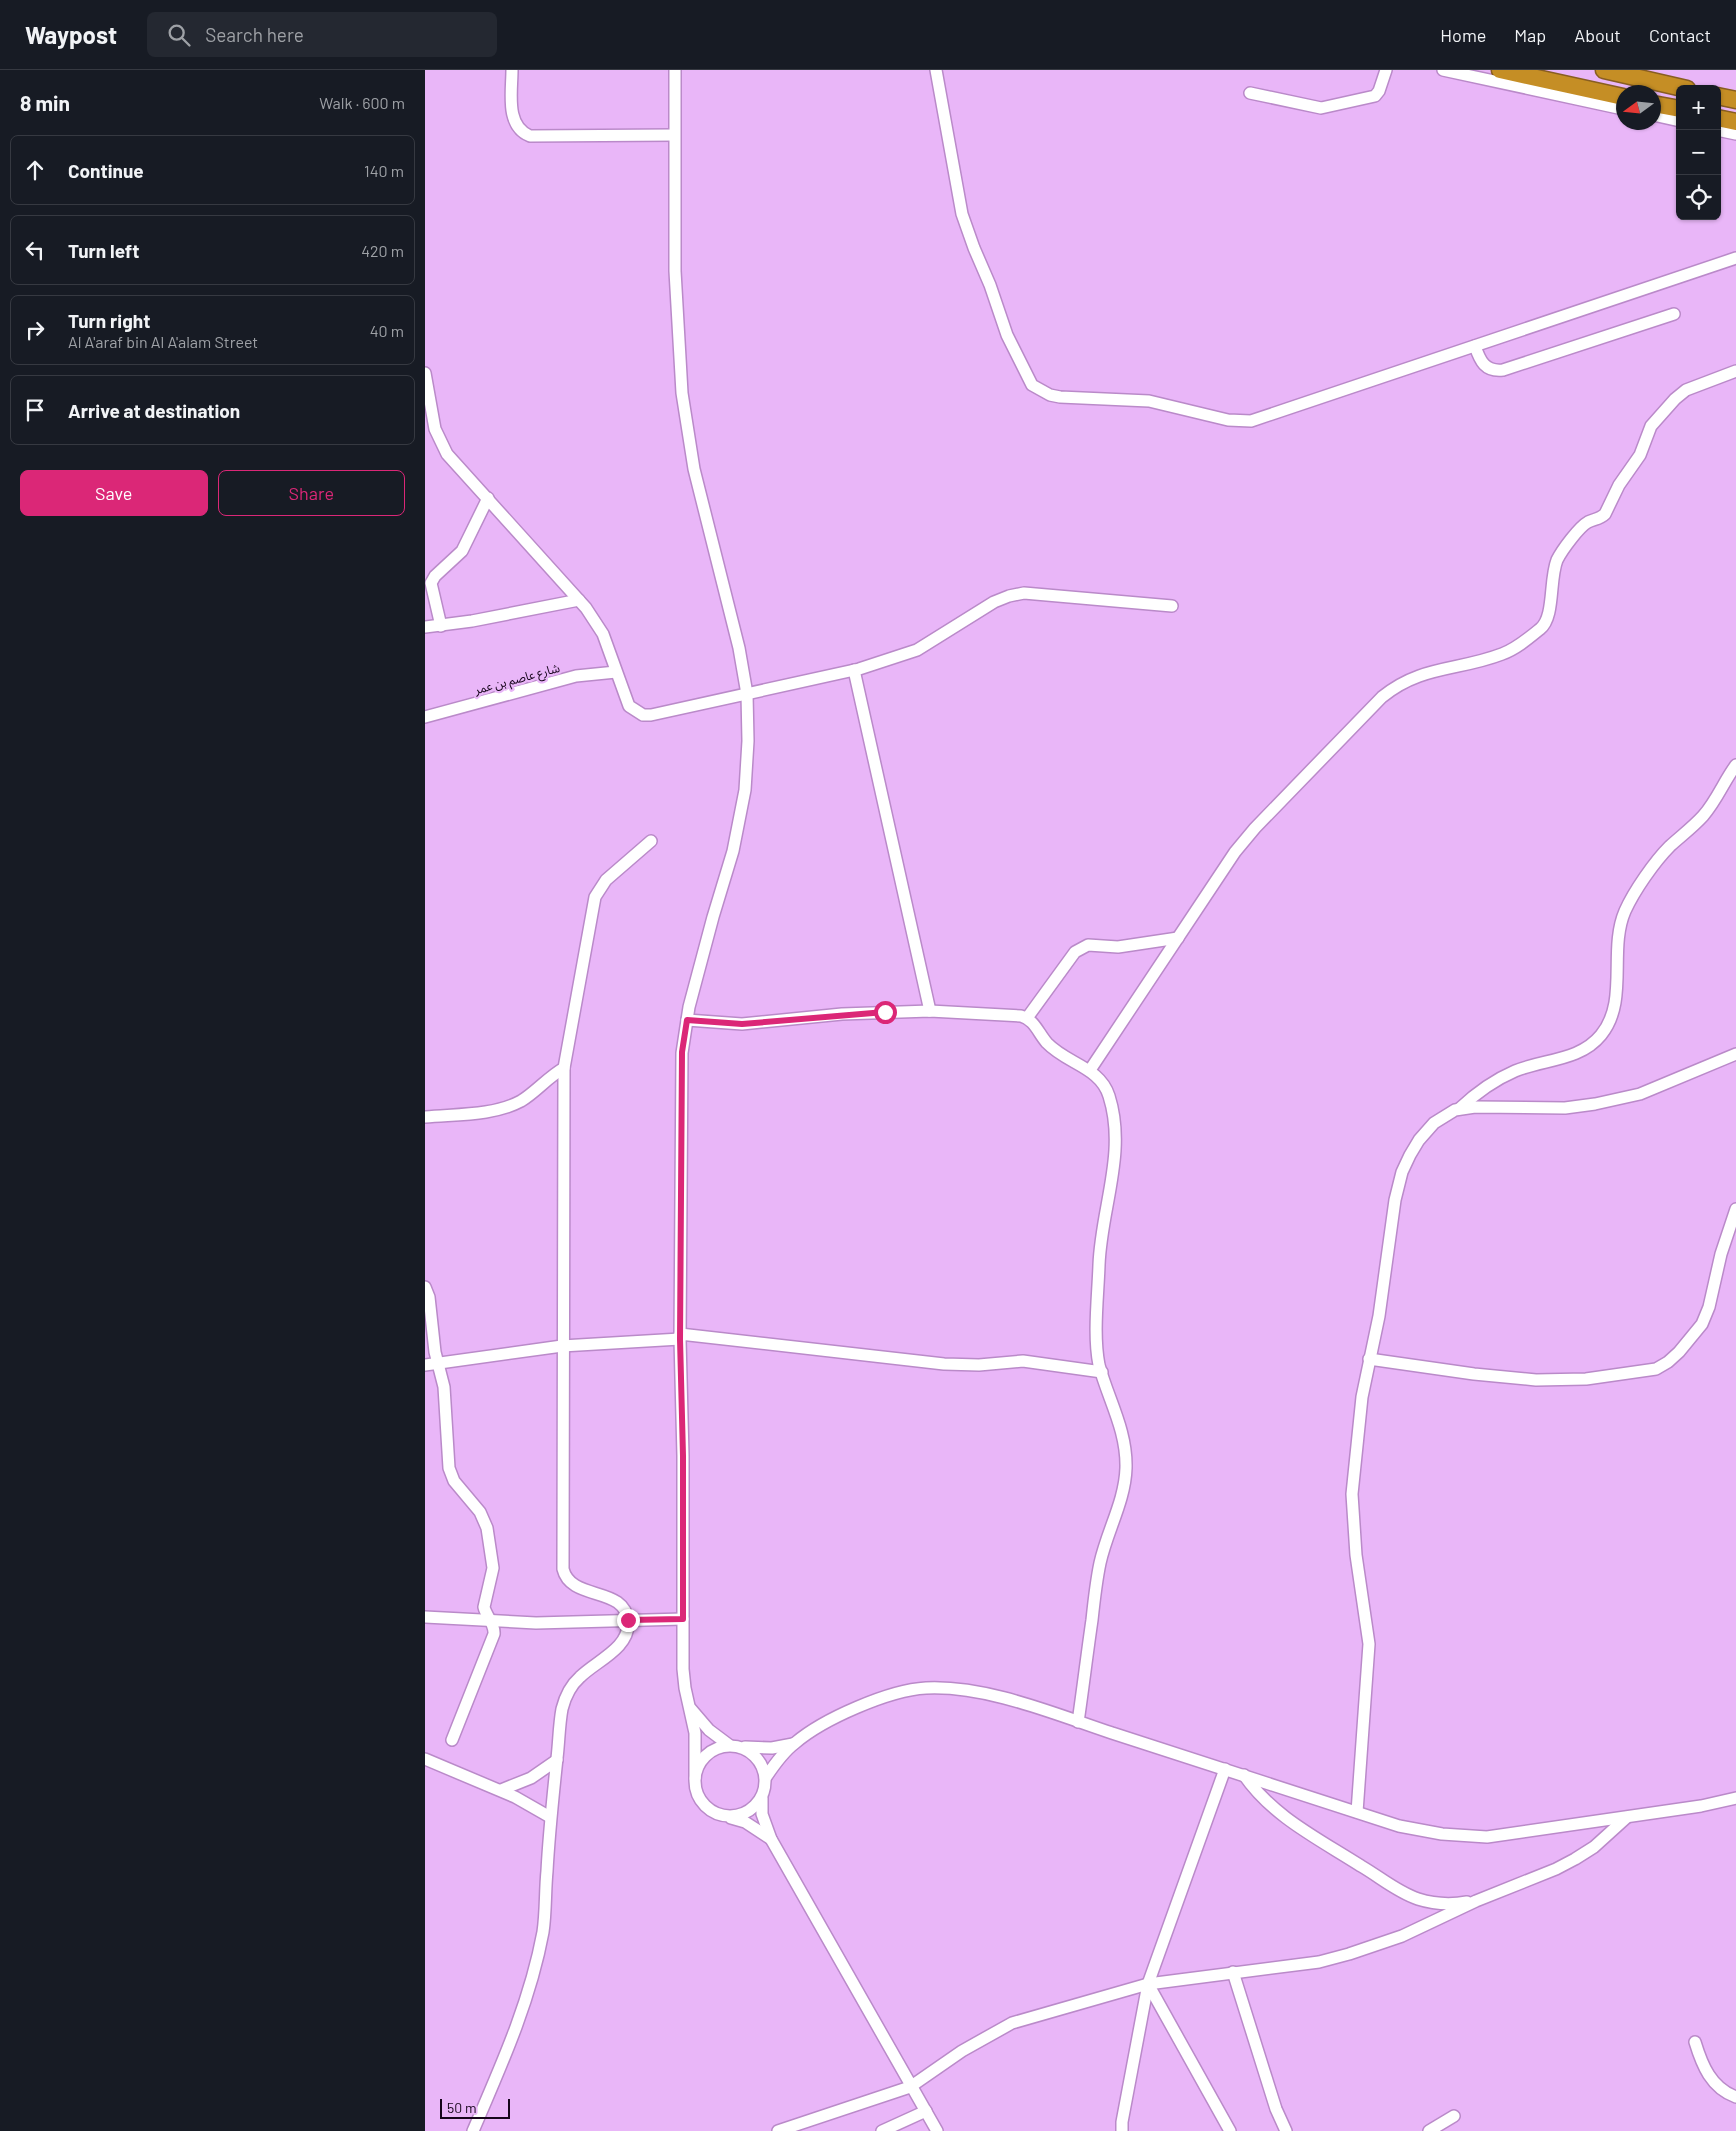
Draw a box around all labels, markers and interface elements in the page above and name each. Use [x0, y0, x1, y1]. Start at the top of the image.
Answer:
search box [147, 12, 497, 57]
text: Waypost [25, 20, 117, 49]
icon: search [165, 21, 193, 49]
text: Search here [205, 23, 304, 46]
text: Home [1440, 24, 1486, 46]
text: Map [1514, 24, 1546, 46]
text: About [1574, 24, 1621, 46]
text: Contact [1649, 24, 1711, 46]
north arrow [1616, 85, 1661, 130]
map controls [1676, 85, 1721, 220]
button: + [1676, 85, 1721, 130]
text: 8 min [20, 90, 70, 115]
text: Walk · 600 m [319, 93, 405, 112]
button: − [1676, 130, 1721, 175]
icon: ahead [21, 156, 49, 184]
text: Continue [68, 159, 144, 182]
text: 140 m [364, 161, 404, 180]
button: locate [1676, 175, 1721, 220]
icon: left [21, 236, 49, 264]
text: Turn left [68, 239, 139, 262]
text: 420 m [361, 241, 404, 260]
text: Turn right [68, 309, 150, 332]
icon: right [21, 316, 49, 344]
text: 40 m [370, 321, 404, 340]
text: Al A'araf bin Al A'alam Street [68, 332, 258, 351]
icon: arrive [21, 396, 49, 424]
text: Arrive at destination [68, 399, 240, 422]
button: Save [20, 470, 208, 516]
button: Share [218, 470, 405, 516]
street label: شارع عاصم بن عمر [472, 660, 562, 699]
route start [874, 1001, 897, 1024]
route end [617, 1609, 640, 1632]
scale bar [440, 2096, 510, 2119]
text: 50 m [447, 2099, 476, 2116]

